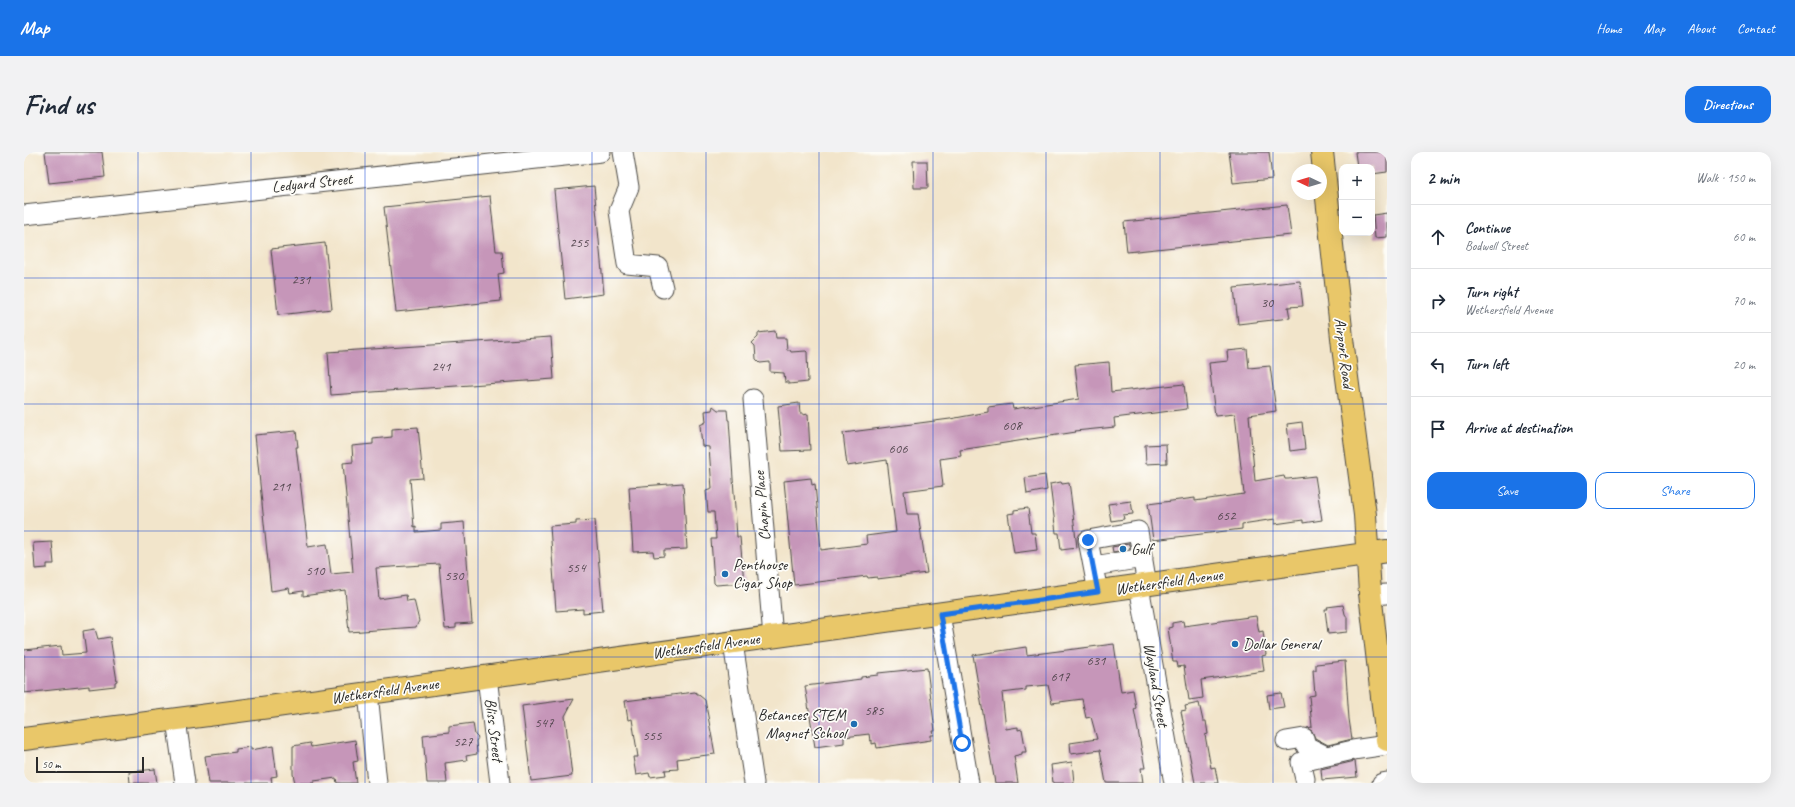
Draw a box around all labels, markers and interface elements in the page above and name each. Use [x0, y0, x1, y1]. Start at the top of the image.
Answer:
text: Map [20, 16, 50, 40]
text: Home [1596, 20, 1622, 37]
text: Map [1644, 20, 1665, 37]
text: About [1687, 20, 1715, 37]
text: Contact [1737, 20, 1775, 37]
button: Directions [1685, 86, 1771, 123]
text: Find us [24, 87, 94, 122]
north arrow [1291, 164, 1327, 200]
map controls [1339, 164, 1375, 236]
button: + [1339, 164, 1375, 200]
text: 2 min [1427, 168, 1460, 189]
street label: Ledyard Street [271, 169, 355, 197]
text: Walk · 150 m [1696, 170, 1755, 186]
button: − [1339, 200, 1375, 236]
text: Continue [1465, 219, 1510, 238]
icon: ahead [1427, 226, 1449, 248]
text: 60 m [1733, 229, 1755, 245]
house number: 255 [570, 234, 589, 251]
text: Bodwell Street [1465, 238, 1528, 254]
house number: 231 [292, 271, 311, 288]
text: Turn right [1465, 283, 1518, 302]
icon: right [1427, 290, 1449, 312]
text: 70 m [1733, 293, 1755, 309]
house number: 30 [1261, 294, 1275, 311]
text: Wethersfield Avenue [1465, 302, 1553, 318]
street label: Airport Road [1330, 317, 1359, 392]
icon: left [1427, 354, 1449, 376]
text: Turn left [1465, 355, 1508, 374]
text: 20 m [1733, 357, 1755, 373]
house number: 241 [432, 358, 451, 375]
house number: 608 [1003, 417, 1023, 434]
icon: arrive [1427, 418, 1449, 440]
text: Arrive at destination [1465, 419, 1572, 438]
house number: 606 [889, 440, 908, 457]
street label: Chapin Place [749, 469, 775, 542]
button: Save [1427, 472, 1587, 509]
button: Share [1595, 472, 1755, 509]
house number: 211 [272, 478, 291, 495]
house number: 652 [1217, 507, 1237, 524]
route end [1079, 531, 1097, 549]
place label: Gulf [1131, 539, 1156, 559]
marker: Gulf [1118, 544, 1128, 554]
place label: Penthouse Cigar Shop [733, 555, 793, 593]
house number: 554 [567, 559, 587, 576]
house number: 510 [306, 562, 326, 579]
street label: Wethersfield Avenue [1114, 564, 1226, 599]
house number: 530 [445, 567, 465, 584]
marker: Penthouse Cigar Shop [720, 569, 730, 579]
street label: Wethersfield Avenue [651, 628, 763, 663]
place label: Dollar General [1243, 634, 1323, 654]
marker: Dollar General [1230, 639, 1240, 649]
street label: Wayland Street [1139, 642, 1173, 730]
house number: 631 [1087, 652, 1106, 669]
house number: 617 [1051, 668, 1070, 685]
street label: Wethersfield Avenue [330, 673, 442, 708]
street label: Bliss Street [480, 697, 508, 765]
house number: 585 [865, 702, 884, 719]
place label: Betances STEM Magnet School [758, 705, 849, 743]
house number: 547 [535, 714, 554, 731]
marker: Betances STEM Magnet School [849, 719, 859, 729]
house number: 555 [643, 727, 662, 744]
house number: 527 [454, 733, 473, 750]
route start [953, 734, 971, 752]
scale bar [36, 755, 144, 774]
text: 50 m [42, 757, 61, 771]

